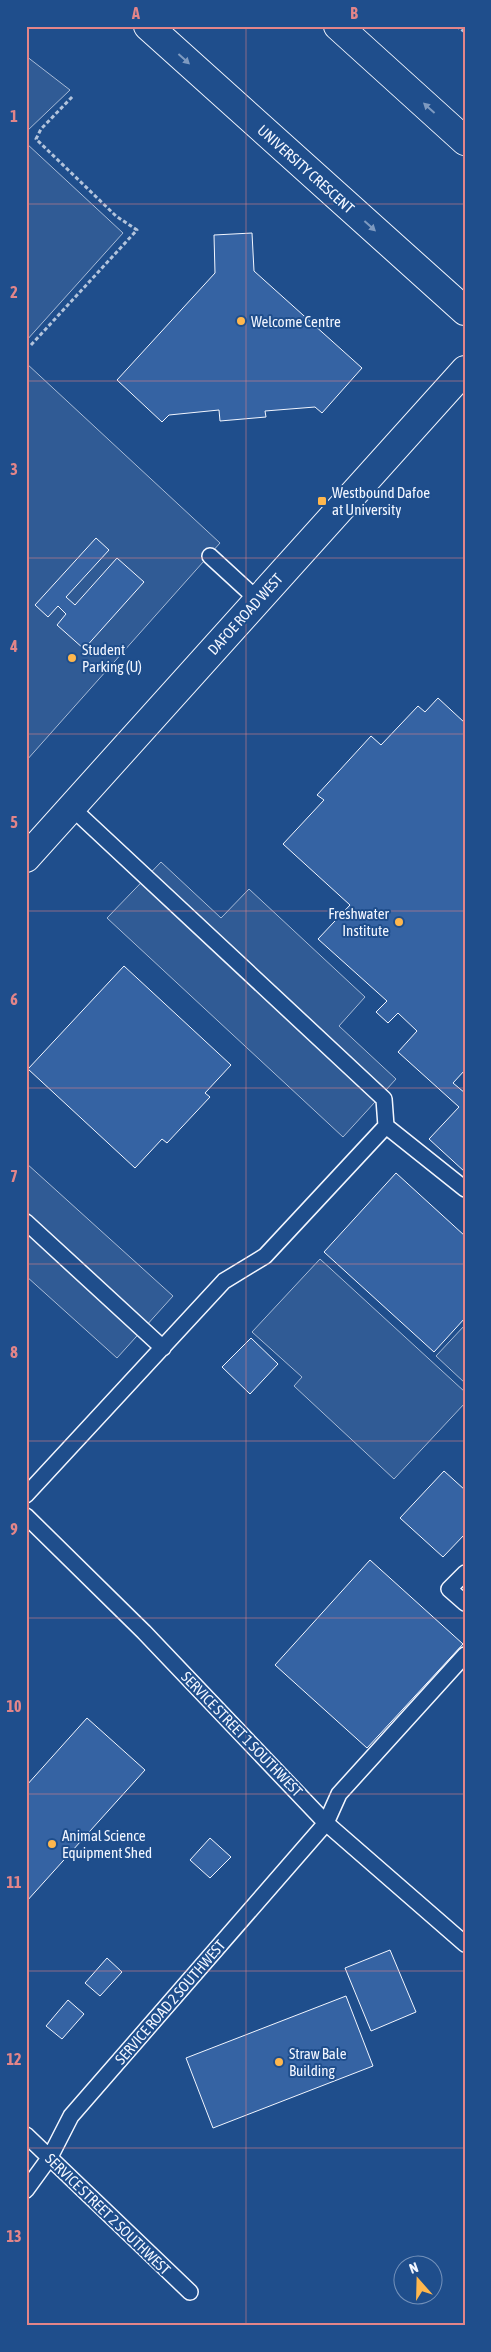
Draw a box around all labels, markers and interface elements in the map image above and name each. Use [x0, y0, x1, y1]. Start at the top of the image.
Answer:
text: A [131, 4, 140, 22]
text: B [350, 4, 358, 22]
one-way arrow [178, 53, 190, 65]
one-way arrow [423, 102, 435, 114]
text: 1 [10, 107, 18, 125]
street label: UNIVERSITY CRESCENT [254, 121, 358, 217]
one-way arrow [364, 220, 376, 232]
text: 2 [10, 283, 18, 301]
place label: Welcome Centre [251, 313, 341, 330]
marker: Welcome Centre [235, 315, 247, 327]
text: 3 [10, 460, 18, 478]
place label: Westbound Dafoe at University [332, 484, 430, 518]
marker: Westbound Dafoe at University [316, 495, 328, 507]
street label: DAFOE ROAD WEST [204, 570, 286, 658]
text: 4 [9, 637, 18, 655]
place label: Student Parking (U) [82, 641, 142, 675]
marker: Student Parking (U) [66, 652, 78, 664]
text: 5 [10, 813, 18, 831]
place label: Freshwater Institute [328, 905, 390, 939]
marker: Freshwater Institute [393, 916, 405, 928]
text: 6 [10, 990, 18, 1008]
text: 7 [10, 1167, 18, 1185]
text: 8 [10, 1343, 18, 1361]
text: 9 [10, 1520, 18, 1538]
street label: SERVICE STREET 1 SOUTHWEST [178, 1668, 306, 1800]
text: 10 [6, 1697, 22, 1715]
place label: Animal Science Equipment Shed [62, 1827, 152, 1861]
marker: Animal Science Equipment Shed [46, 1838, 58, 1850]
text: 11 [6, 1873, 22, 1891]
street label: SERVICE ROAD 2 SOUTHWEST [111, 1936, 229, 2067]
place label: Straw Bale Building [289, 2045, 347, 2079]
text: 12 [6, 2050, 22, 2068]
marker: Straw Bale Building [273, 2056, 285, 2068]
street label: SERVICE STREET 2 SOUTHWEST [42, 2150, 174, 2278]
text: 13 [6, 2227, 22, 2245]
north arrow [394, 2254, 444, 2304]
text: N [407, 2259, 420, 2277]

